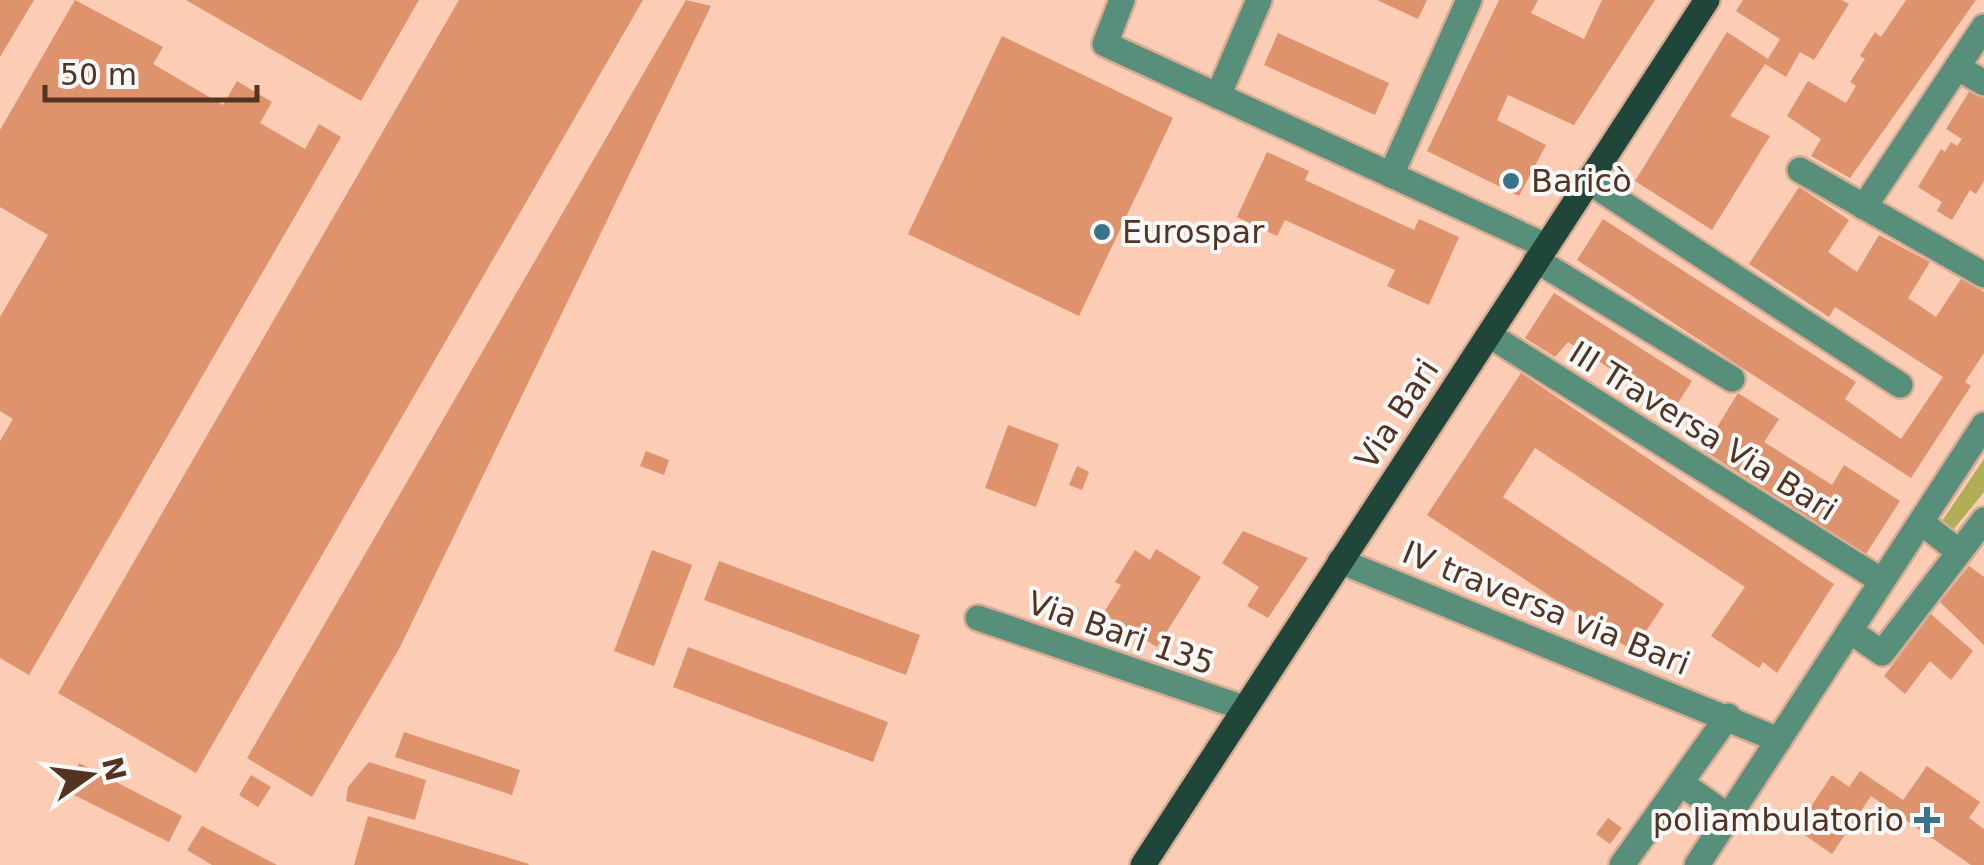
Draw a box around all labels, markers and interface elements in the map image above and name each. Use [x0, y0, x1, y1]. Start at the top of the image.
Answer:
scale bar [45, 40, 258, 102]
text: 50 m [60, 57, 137, 92]
place label: Baricò [1531, 162, 1632, 200]
marker: Baricò [1500, 170, 1522, 192]
place label: Eurospar [1122, 213, 1265, 251]
marker: Eurospar [1091, 221, 1113, 243]
street label: III Traversa Via Bari [1562, 333, 1844, 529]
street label: Via Bari [1347, 352, 1447, 476]
street label: IV traversa via Bari [1397, 533, 1695, 683]
street label: Via Bari 135 [1023, 583, 1219, 683]
north arrow [40, 725, 140, 825]
text: N [95, 754, 133, 784]
place label: poliambulatorio [1653, 801, 1904, 839]
marker: poliambulatorio [1914, 807, 1940, 833]

